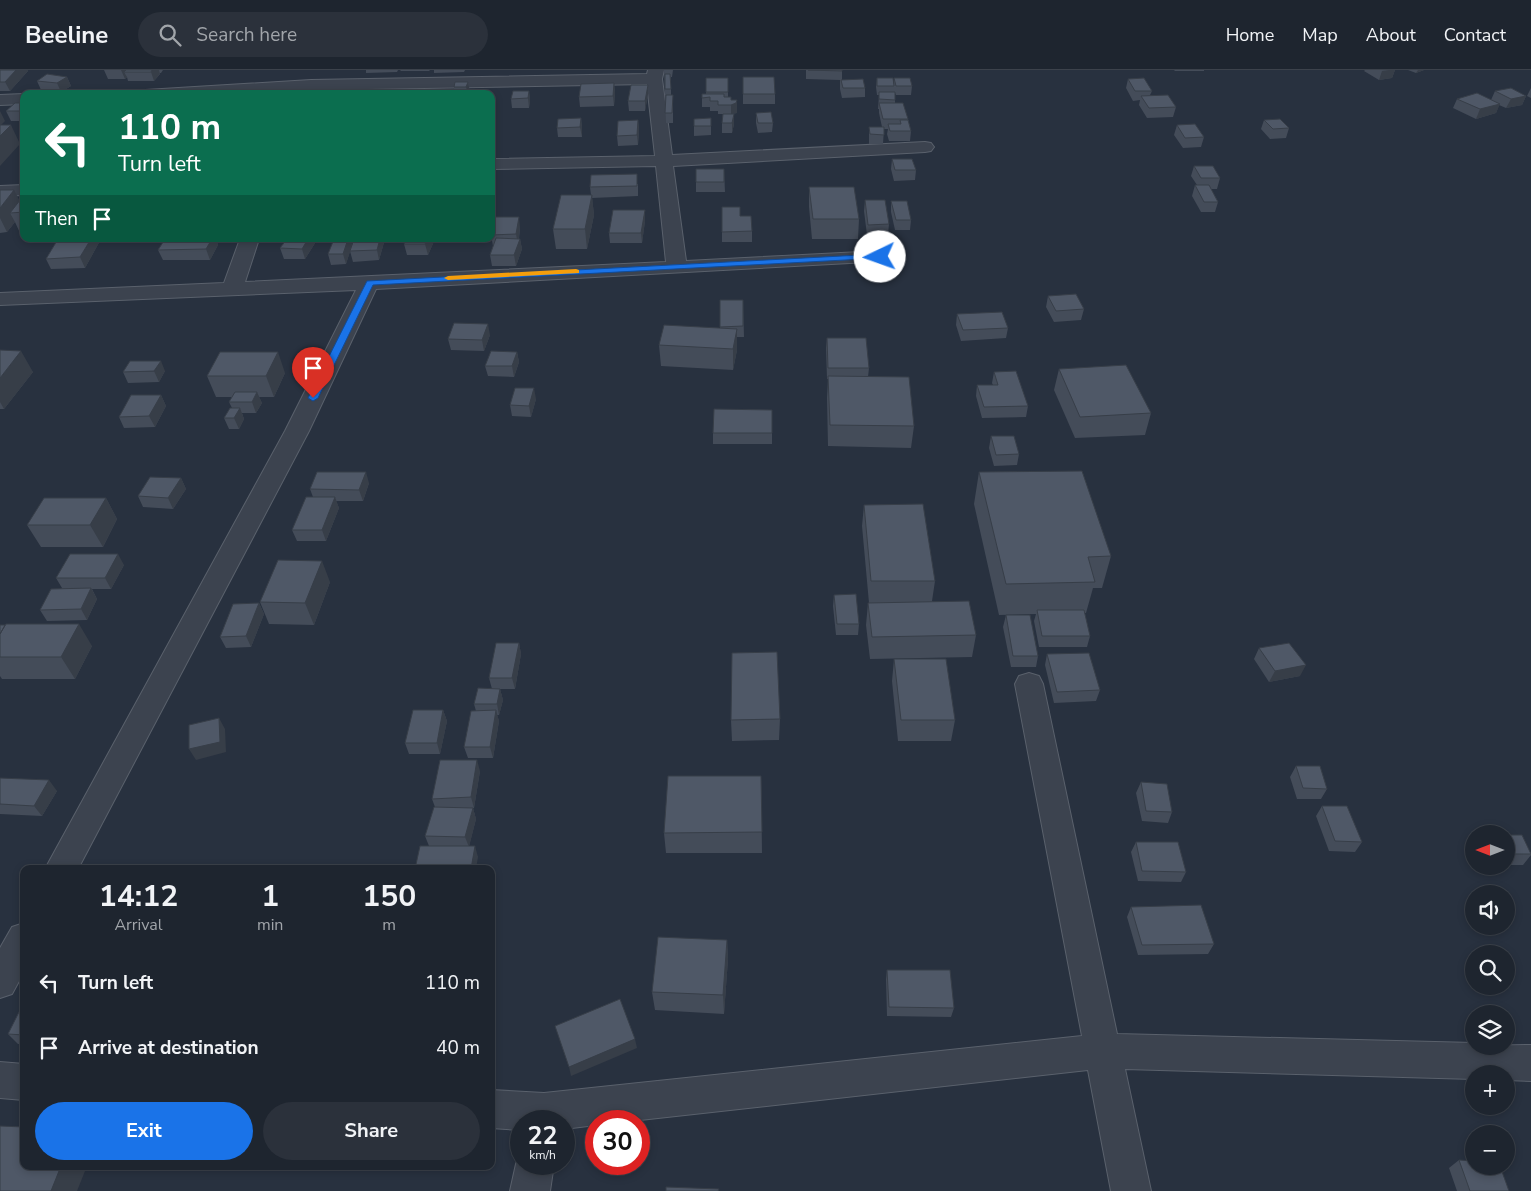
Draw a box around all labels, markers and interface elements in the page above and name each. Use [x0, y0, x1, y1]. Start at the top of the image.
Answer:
search box [138, 12, 488, 57]
text: Beeline [25, 19, 108, 51]
icon: search [156, 21, 184, 49]
text: Search here [196, 22, 297, 48]
text: Home [1226, 23, 1274, 47]
text: Map [1302, 23, 1338, 47]
text: About [1366, 23, 1416, 47]
text: Contact [1444, 23, 1506, 47]
text: 110 m [118, 104, 221, 151]
icon: left [35, 110, 100, 175]
text: Turn left [118, 149, 201, 179]
icon: arrive [88, 205, 116, 233]
text: Then [35, 206, 78, 232]
position arrow [853, 230, 905, 282]
pin [292, 347, 334, 398]
icon: arrive [299, 354, 327, 382]
north arrow [1465, 825, 1515, 875]
map controls [1465, 825, 1515, 1175]
text: 14:12 [99, 876, 178, 917]
text: 1 [261, 876, 279, 917]
text: 150 [362, 876, 416, 917]
button: sound [1465, 885, 1515, 935]
text: Arrival [114, 914, 163, 936]
text: min [257, 914, 283, 936]
text: m [382, 914, 396, 936]
button: search [1465, 945, 1515, 995]
icon: left [35, 969, 63, 997]
text: Turn left [78, 970, 153, 996]
text: 110 m [425, 970, 480, 996]
button: layers [1465, 1005, 1515, 1055]
icon: arrive [35, 1034, 63, 1062]
text: Arrive at destination [78, 1035, 259, 1061]
text: 40 m [436, 1035, 480, 1061]
button: + [1465, 1065, 1515, 1115]
button: Exit [35, 1102, 253, 1160]
button: Share [263, 1102, 480, 1160]
speed limit sign: 30 [585, 1110, 650, 1175]
text: 22 [527, 1119, 558, 1153]
button: − [1465, 1125, 1515, 1175]
text: km/h [529, 1147, 556, 1163]

